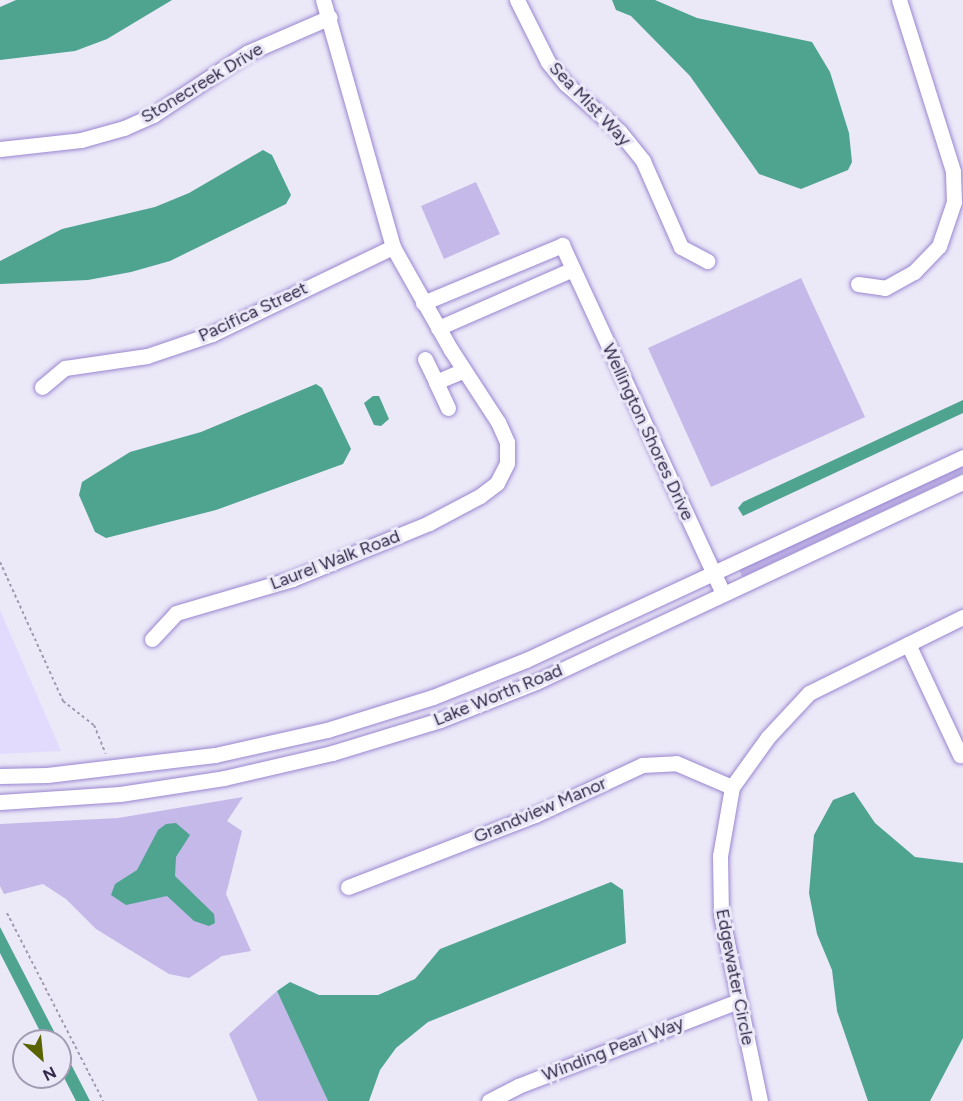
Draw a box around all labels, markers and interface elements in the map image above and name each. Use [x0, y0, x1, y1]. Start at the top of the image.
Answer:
street label: Stonecreek Drive [137, 38, 267, 128]
street label: Sea Mist Way [545, 57, 635, 151]
street label: Pacifica Street [195, 277, 311, 347]
street label: Wellington Shores Drive [597, 340, 699, 524]
street label: Laurel Walk Road [267, 525, 403, 595]
street label: Lake Worth Road [430, 659, 566, 731]
street label: Grandview Manor [470, 772, 610, 848]
street label: Edgewater Circle [711, 907, 759, 1047]
street label: Winding Pearl Way [539, 1012, 687, 1086]
north arrow [12, 1029, 72, 1089]
text: N [40, 1062, 59, 1085]

